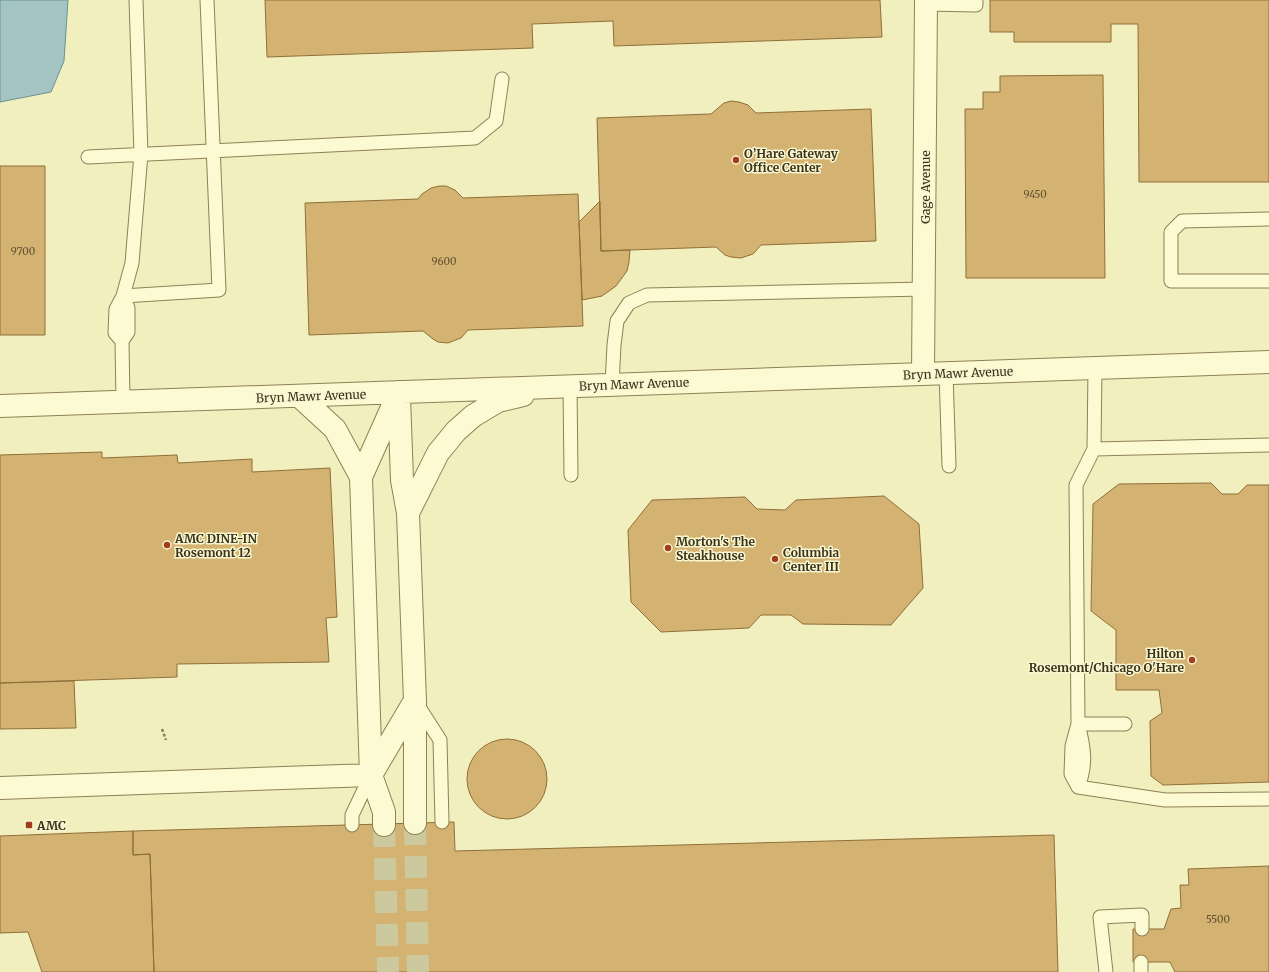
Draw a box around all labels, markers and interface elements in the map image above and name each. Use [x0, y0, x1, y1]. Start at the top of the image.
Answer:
place label: O’Hare Gateway Office Center [744, 146, 839, 175]
street label: Gage Avenue [918, 150, 933, 224]
marker: O’Hare Gateway Office Center [731, 155, 741, 165]
house number: 9450 [1023, 188, 1047, 201]
house number: 9700 [11, 245, 35, 258]
house number: 9600 [431, 255, 457, 268]
street label: Bryn Mawr Avenue [903, 364, 1013, 382]
street label: Bryn Mawr Avenue [579, 375, 689, 393]
street label: Bryn Mawr Avenue [256, 387, 366, 405]
place label: AMC DINE-IN Rosemont 12 [174, 531, 257, 560]
place label: Morton's The Steakhouse [676, 534, 756, 563]
marker: AMC DINE-IN Rosemont 12 [162, 540, 172, 550]
marker: Morton's The Steakhouse [663, 543, 673, 553]
place label: Columbia Center III [783, 545, 840, 574]
marker: Columbia Center III [770, 554, 780, 564]
place label: Hilton Rosemont/Chicago O'Hare [1029, 646, 1184, 675]
marker: Hilton Rosemont/Chicago O'Hare [1187, 655, 1197, 665]
place label: AMC [36, 818, 66, 833]
marker: AMC [24, 820, 34, 830]
house number: 5500 [1206, 913, 1230, 926]

